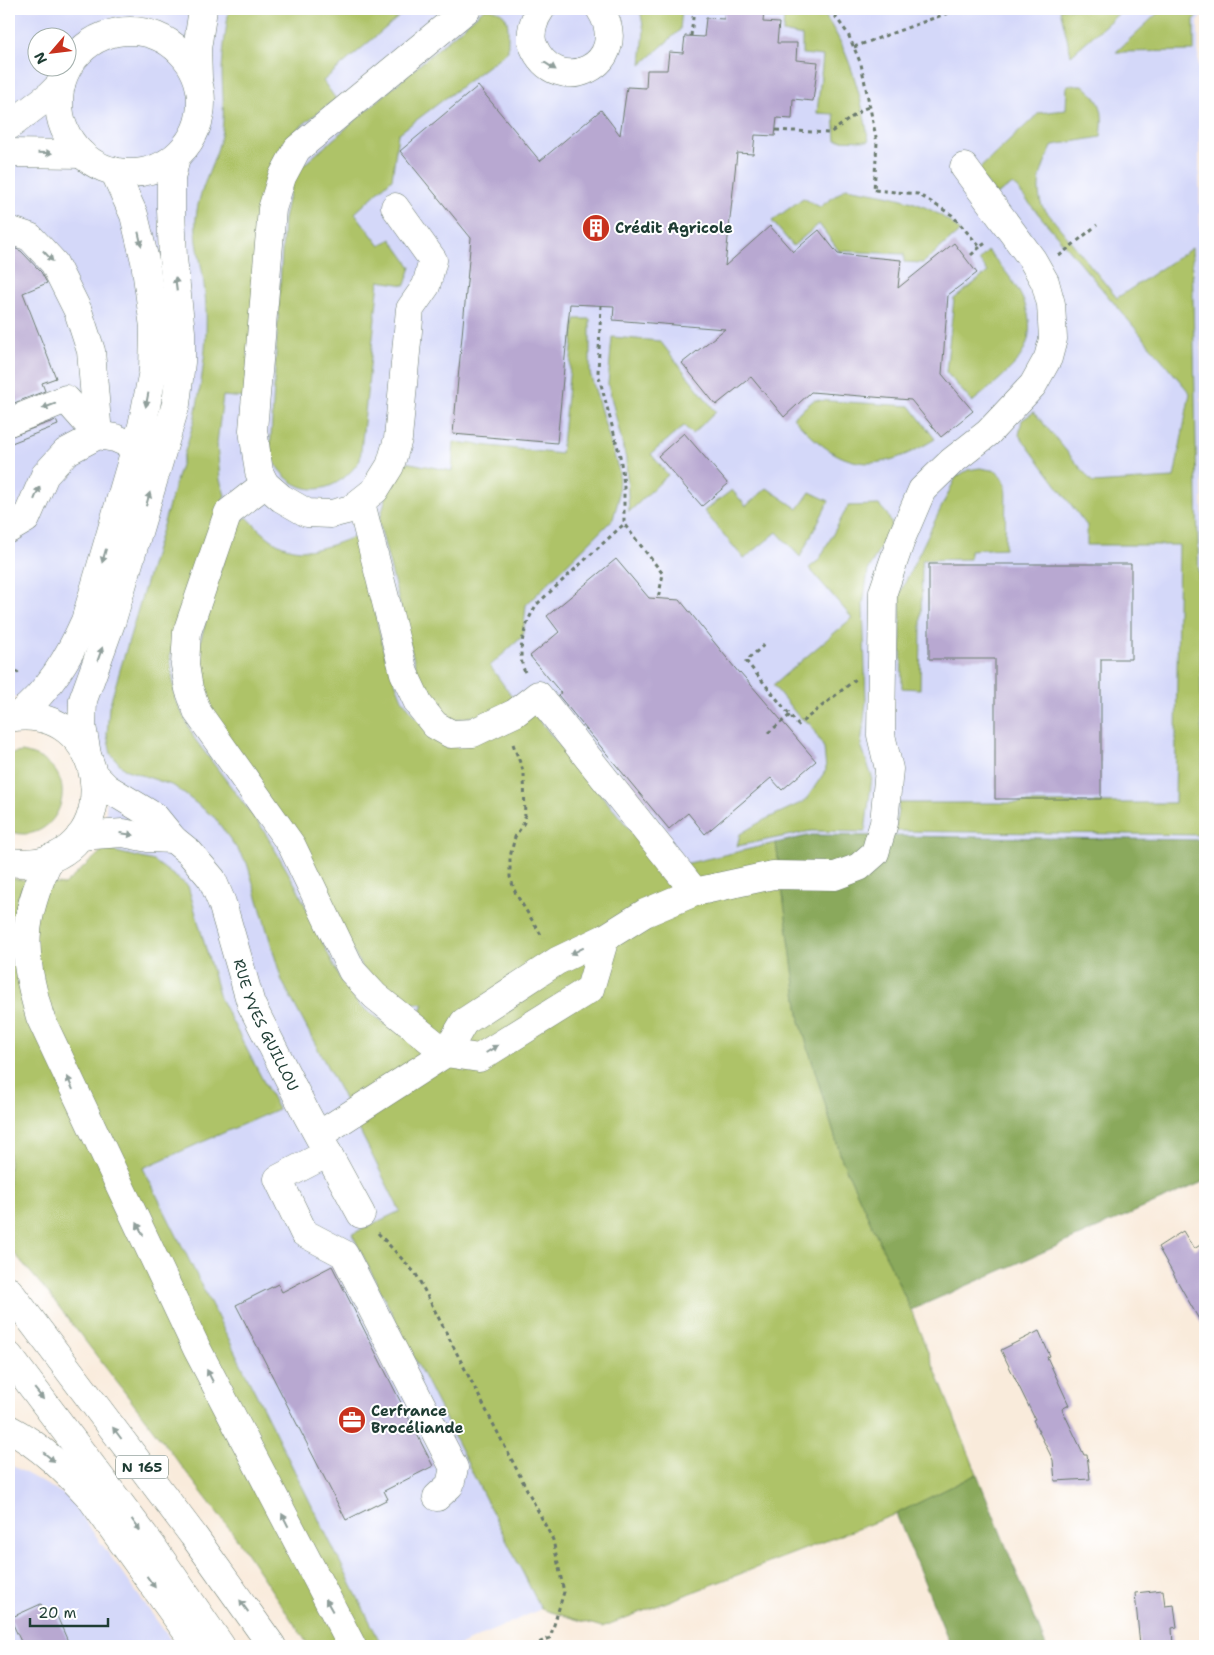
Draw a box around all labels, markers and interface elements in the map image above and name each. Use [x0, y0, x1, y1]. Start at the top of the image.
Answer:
north arrow [28, 28, 78, 78]
text: N [30, 49, 51, 67]
one-way arrow [543, 61, 557, 71]
one-way arrow [38, 149, 54, 157]
building icon: Crédit Agricole [581, 213, 611, 243]
place label: Crédit Agricole [615, 218, 733, 238]
one-way arrow [136, 231, 144, 247]
one-way arrow [42, 250, 54, 262]
one-way arrow [172, 275, 180, 291]
one-way arrow [143, 392, 151, 408]
one-way arrow [42, 403, 57, 410]
one-way arrow [34, 486, 42, 500]
one-way arrow [144, 491, 152, 506]
one-way arrow [100, 549, 108, 564]
one-way arrow [96, 646, 104, 661]
one-way arrow [119, 830, 135, 838]
one-way arrow [570, 947, 585, 956]
street label: RUE YVES GUILLOU [229, 957, 303, 1094]
one-way arrow [486, 1045, 499, 1054]
one-way arrow [65, 1076, 73, 1090]
one-way arrow [135, 1222, 143, 1236]
one-way arrow [206, 1368, 214, 1383]
one-way arrow [34, 1388, 45, 1401]
place label: Cerfrance Brocéliande [371, 1401, 464, 1438]
office icon: Cerfrance Brocéliande [337, 1405, 367, 1435]
one-way arrow [112, 1426, 122, 1440]
one-way arrow [42, 1451, 55, 1462]
road number: N 165 [116, 1455, 168, 1478]
one-way arrow [281, 1513, 289, 1527]
one-way arrow [131, 1518, 141, 1532]
one-way arrow [146, 1575, 156, 1589]
scale bar [30, 1595, 108, 1627]
one-way arrow [325, 1598, 334, 1612]
one-way arrow [239, 1600, 249, 1613]
text: 20 m [38, 1603, 77, 1623]

